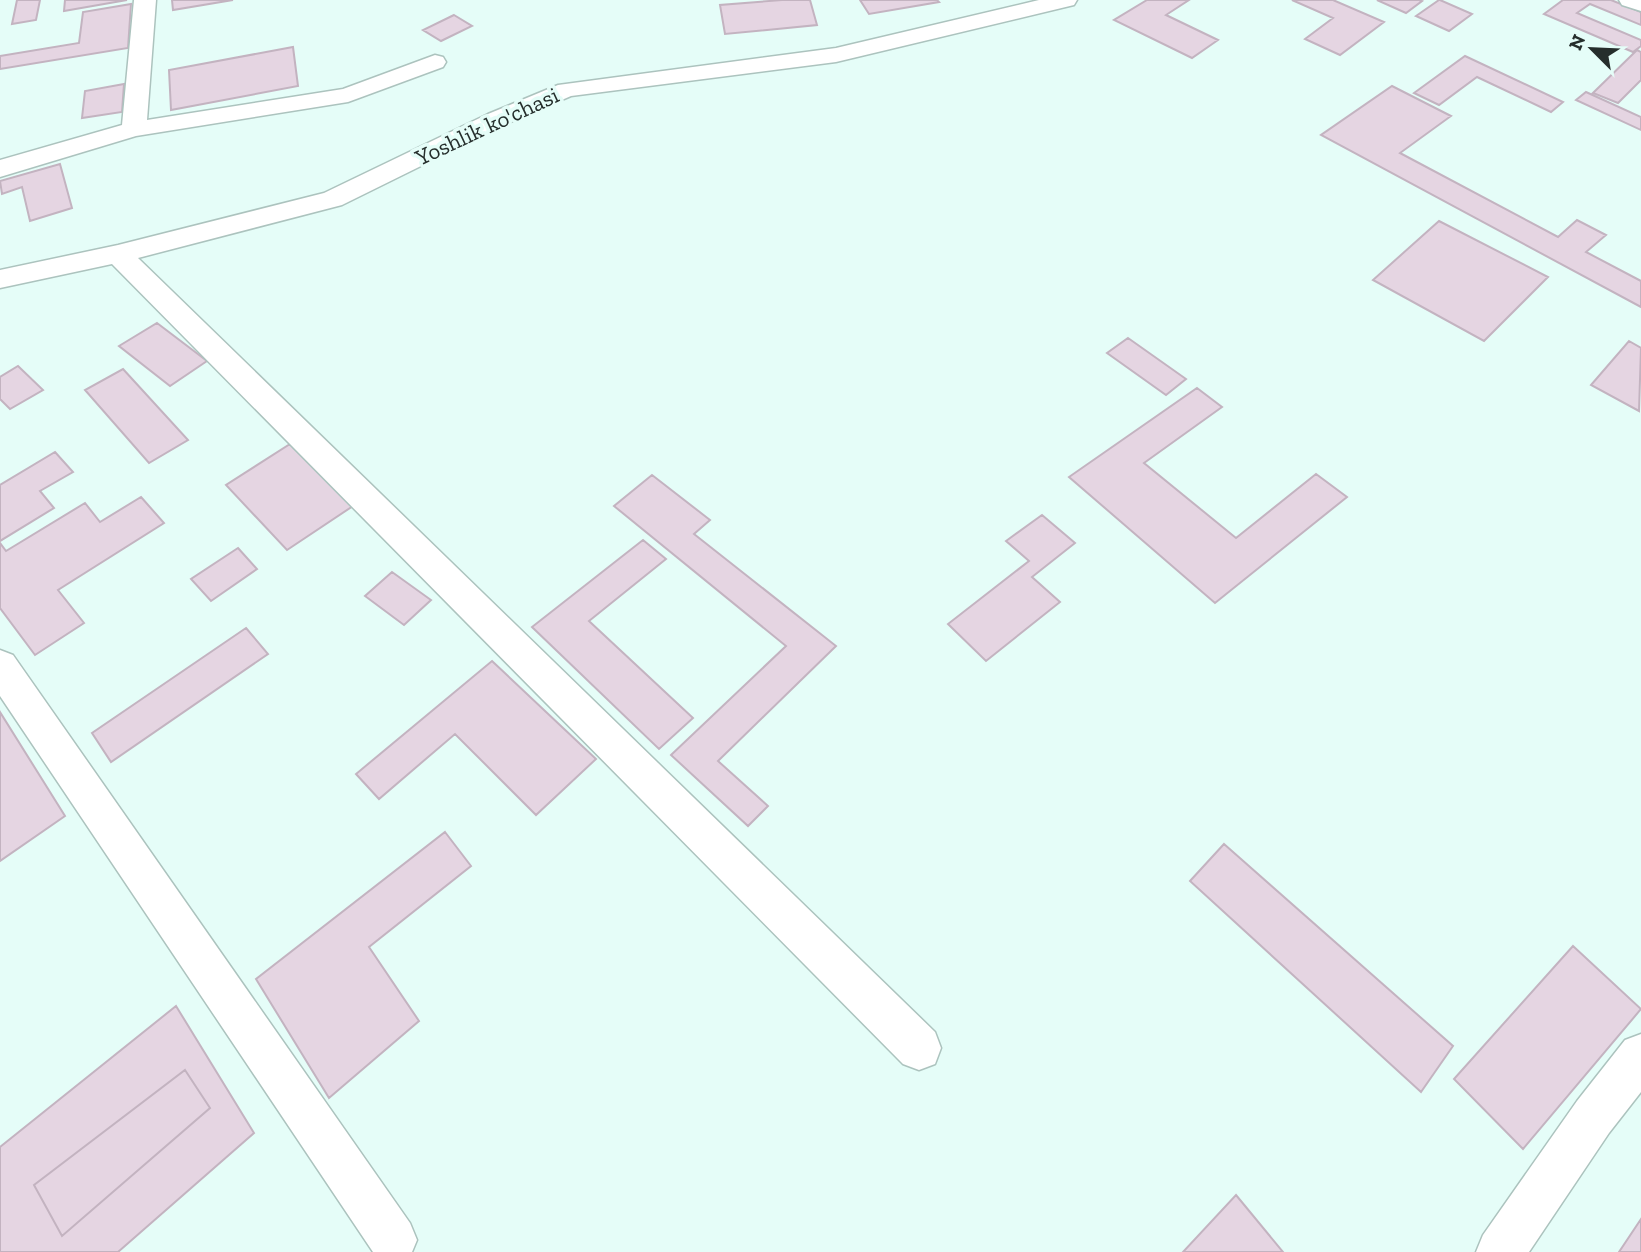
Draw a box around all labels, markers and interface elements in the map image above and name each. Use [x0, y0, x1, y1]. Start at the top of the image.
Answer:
north arrow [1557, 14, 1627, 84]
text: N [1563, 31, 1590, 54]
street label: Yoshlik ko'chasi [410, 81, 563, 172]

